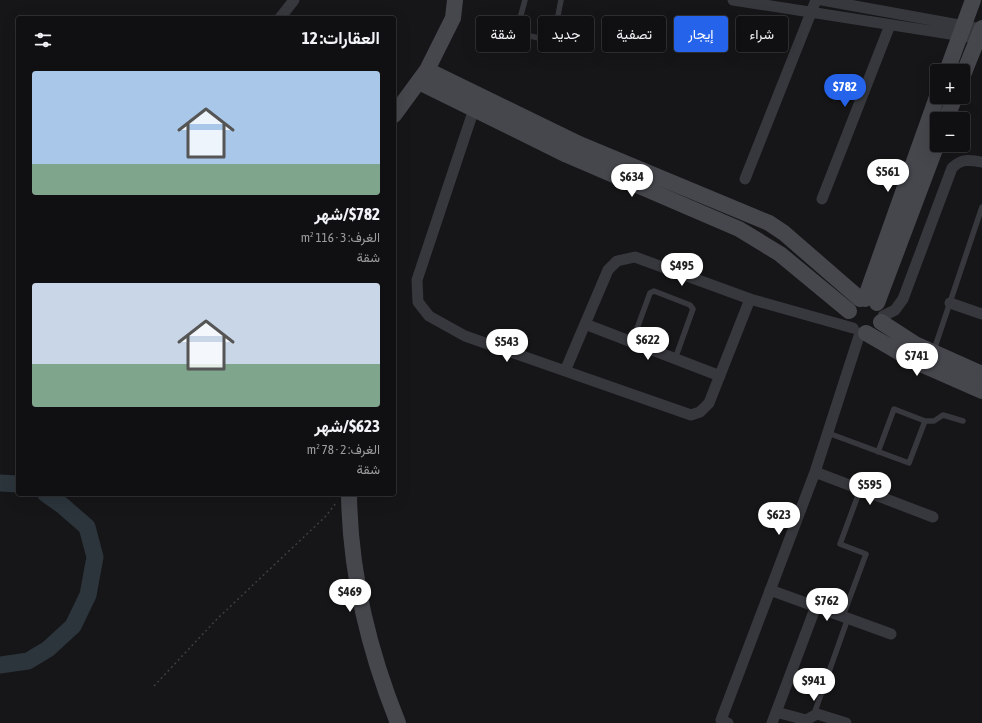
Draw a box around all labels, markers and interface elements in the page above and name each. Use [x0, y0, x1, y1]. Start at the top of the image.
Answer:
chip: شقة [476, 16, 530, 52]
chip: جديد [538, 16, 594, 52]
chip: تصفية [602, 16, 666, 52]
chip: إيجار [674, 16, 728, 52]
chip: شراء [736, 16, 788, 52]
text: العقارات: 12 [302, 28, 380, 48]
icon: filters [32, 29, 54, 51]
map controls [930, 64, 970, 152]
button: + [930, 64, 970, 104]
pin: $782 [821, 74, 869, 108]
text: $782 [833, 79, 857, 94]
icon: home [170, 97, 242, 169]
button: − [930, 112, 970, 152]
pin: $561 [864, 159, 912, 193]
pin: $634 [608, 164, 656, 198]
text: $561 [876, 164, 900, 179]
text: $634 [620, 169, 644, 184]
text: $782/شهر [314, 204, 380, 224]
text: الغرف: 3 · 116 m² [301, 230, 380, 245]
text: شقة [357, 250, 380, 265]
pin: $495 [658, 253, 706, 287]
text: $495 [670, 258, 694, 273]
icon: home [170, 309, 242, 381]
pin: $622 [624, 327, 672, 361]
pin: $543 [483, 329, 531, 363]
text: $622 [636, 332, 660, 347]
text: $543 [495, 334, 519, 349]
pin: $741 [893, 343, 941, 377]
text: $741 [905, 348, 929, 363]
text: $623/شهر [314, 416, 380, 436]
text: الغرف: 2 · 78 m² [307, 442, 380, 457]
text: شقة [357, 462, 380, 477]
pin: $595 [846, 472, 894, 506]
text: $595 [858, 477, 882, 492]
pin: $623 [755, 502, 803, 536]
text: $623 [767, 507, 791, 522]
pin: $469 [326, 579, 374, 613]
text: $469 [338, 584, 362, 599]
pin: $762 [803, 588, 851, 622]
text: $762 [815, 593, 839, 608]
pin: $941 [790, 668, 838, 702]
text: $941 [802, 673, 826, 688]

